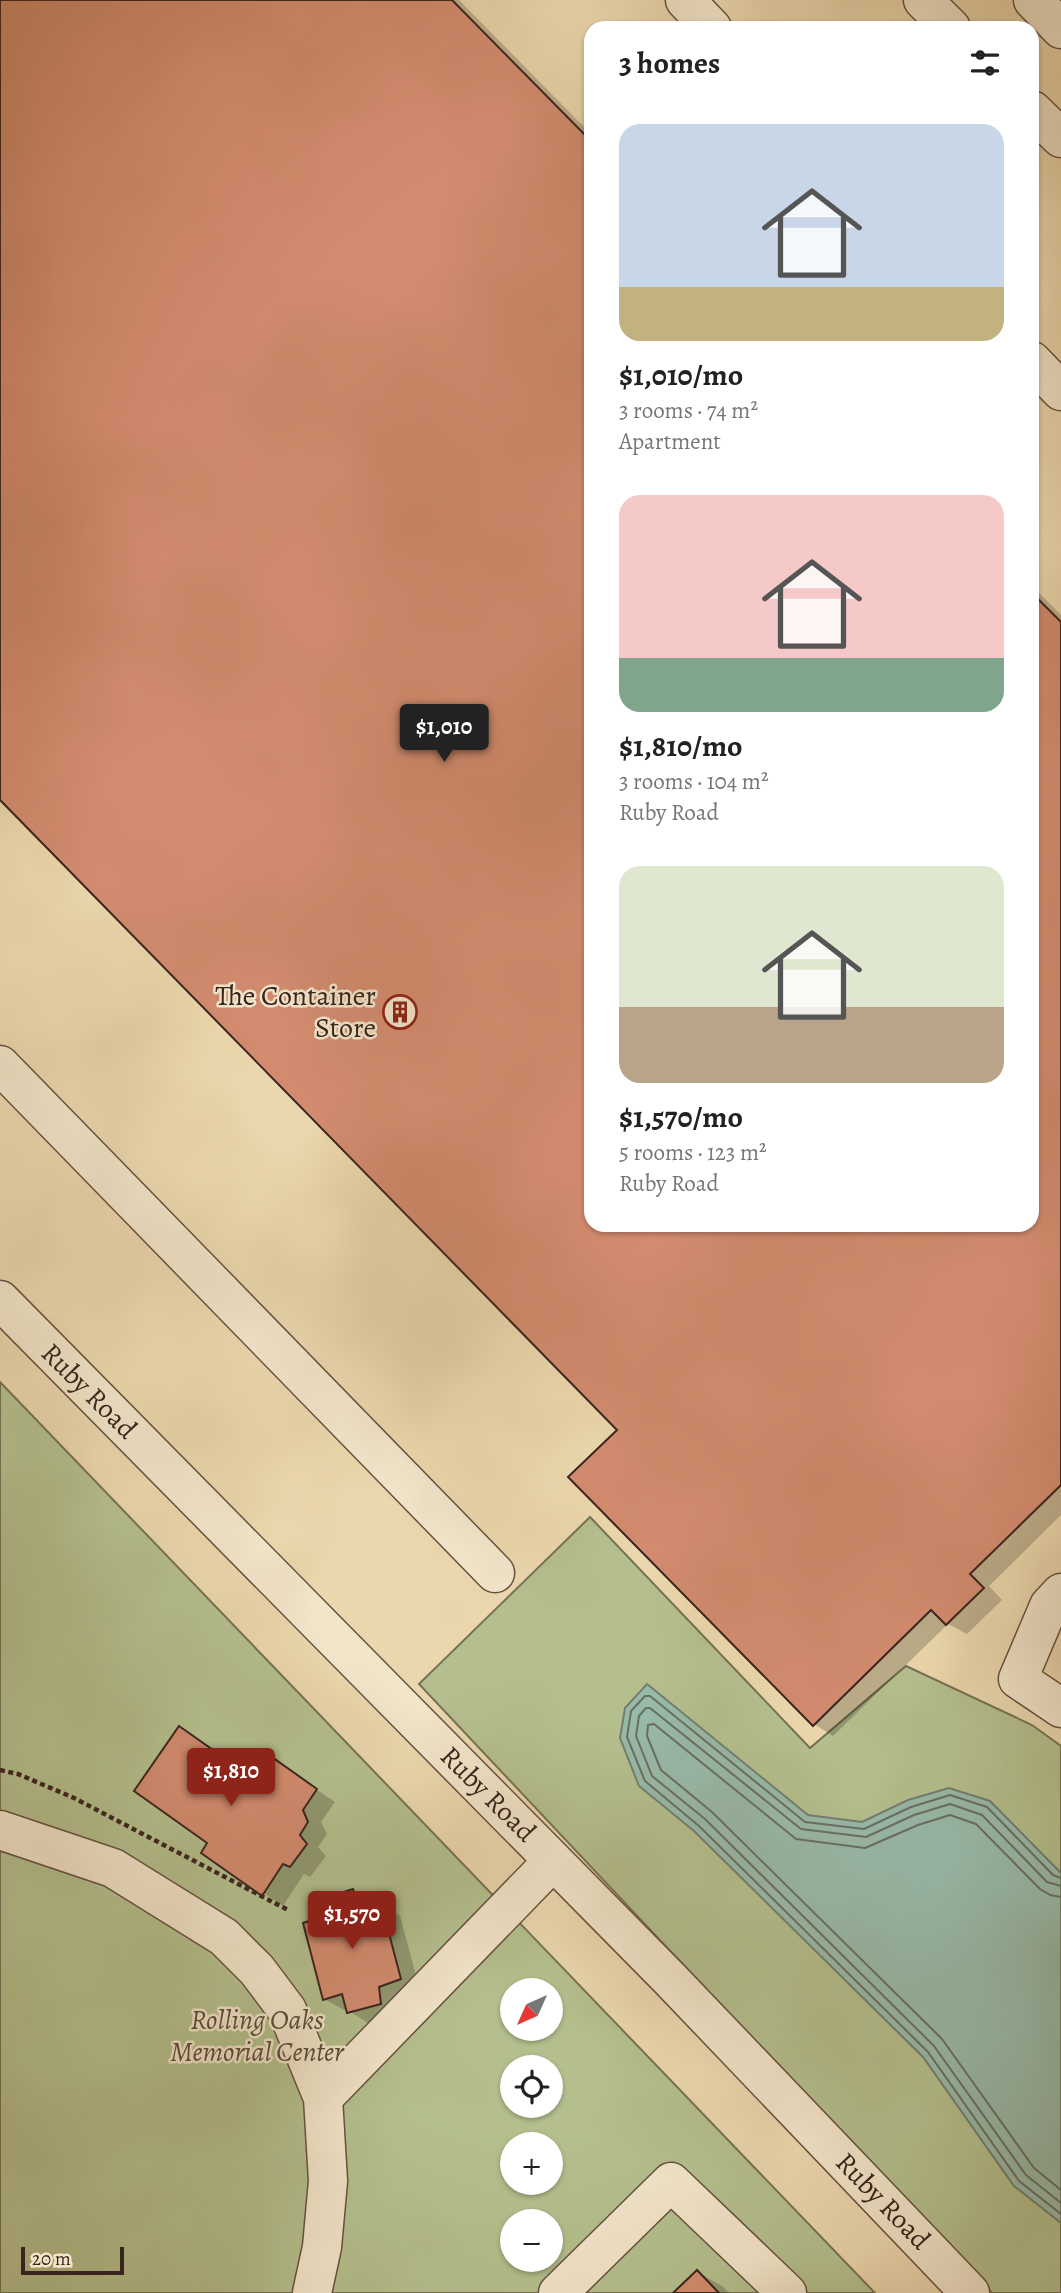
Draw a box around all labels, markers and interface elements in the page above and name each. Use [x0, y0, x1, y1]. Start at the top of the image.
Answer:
text: 3 homes [619, 43, 720, 83]
icon: filters [966, 44, 1004, 82]
icon: home [749, 170, 875, 296]
text: $1,010/mo [619, 355, 743, 395]
text: 3 rooms · 74 m² [619, 395, 758, 426]
text: Apartment [619, 426, 721, 457]
icon: home [749, 541, 875, 667]
pin: $1,010 [387, 704, 501, 764]
text: $1,010 [416, 711, 472, 742]
text: $1,810/mo [619, 726, 743, 766]
text: 3 rooms · 104 m² [619, 766, 768, 797]
text: Ruby Road [619, 797, 719, 828]
icon: home [749, 912, 875, 1038]
place label: The Container Store [215, 977, 376, 1047]
building icon: The Container Store [381, 993, 419, 1031]
text: $1,570/mo [619, 1097, 743, 1137]
text: 5 rooms · 123 m² [619, 1137, 767, 1168]
text: Ruby Road [619, 1168, 719, 1199]
street label: Ruby Road [33, 1335, 146, 1448]
street label: Ruby Road [432, 1738, 545, 1851]
pin: $1,810 [174, 1748, 288, 1808]
text: $1,810 [203, 1755, 259, 1786]
pin: $1,570 [295, 1892, 409, 1951]
text: $1,570 [324, 1898, 380, 1929]
north arrow [500, 1978, 564, 2040]
map controls [500, 1978, 563, 2272]
park label: Rolling Oaks Memorial Center [170, 2001, 345, 2071]
button: locate [500, 2055, 563, 2118]
button: + [500, 2132, 563, 2195]
street label: Ruby Road [827, 2144, 940, 2259]
button: − [500, 2209, 563, 2272]
scale bar [21, 2244, 124, 2276]
text: 20 m [32, 2246, 71, 2272]

